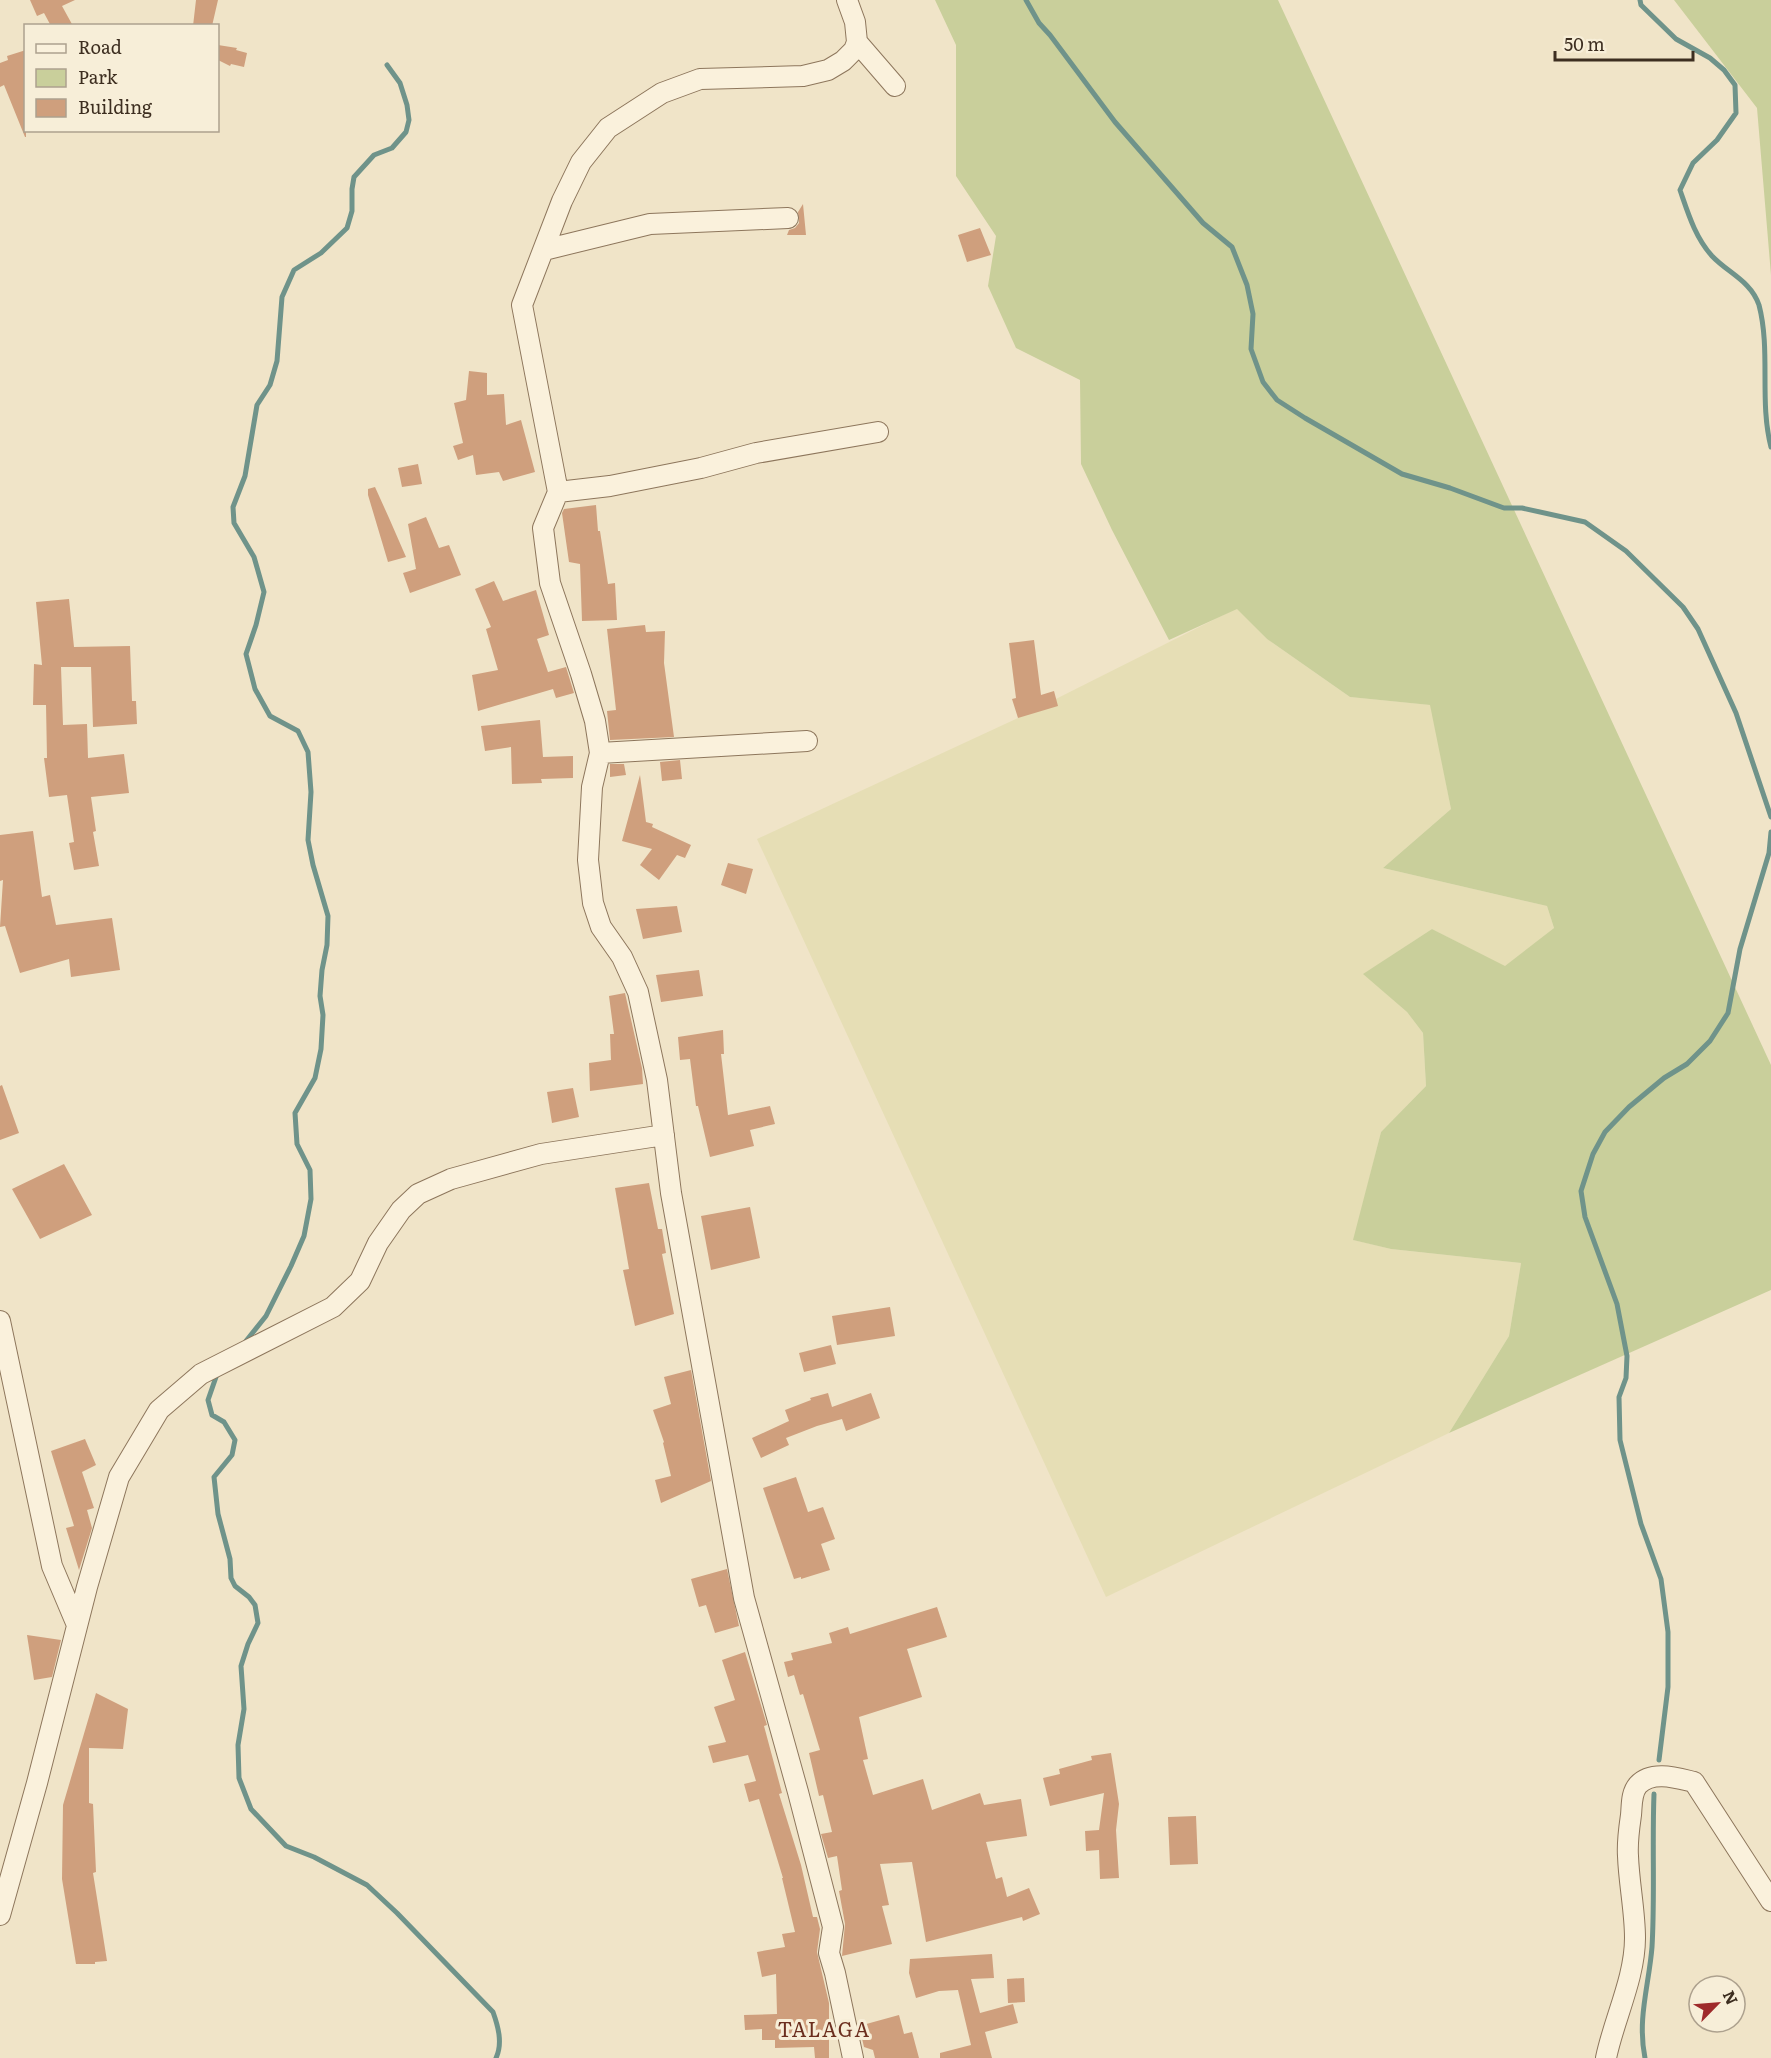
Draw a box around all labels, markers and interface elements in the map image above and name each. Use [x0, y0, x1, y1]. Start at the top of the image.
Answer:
legend [24, 24, 219, 132]
scale bar [1555, 24, 1693, 62]
text: 50 m [1564, 30, 1605, 57]
text: Road [78, 33, 122, 60]
text: Park [78, 63, 119, 90]
text: Building [78, 93, 153, 120]
north arrow [1687, 1974, 1747, 2034]
text: N [1718, 1986, 1745, 2008]
district label: TALAGA [777, 2013, 871, 2043]

